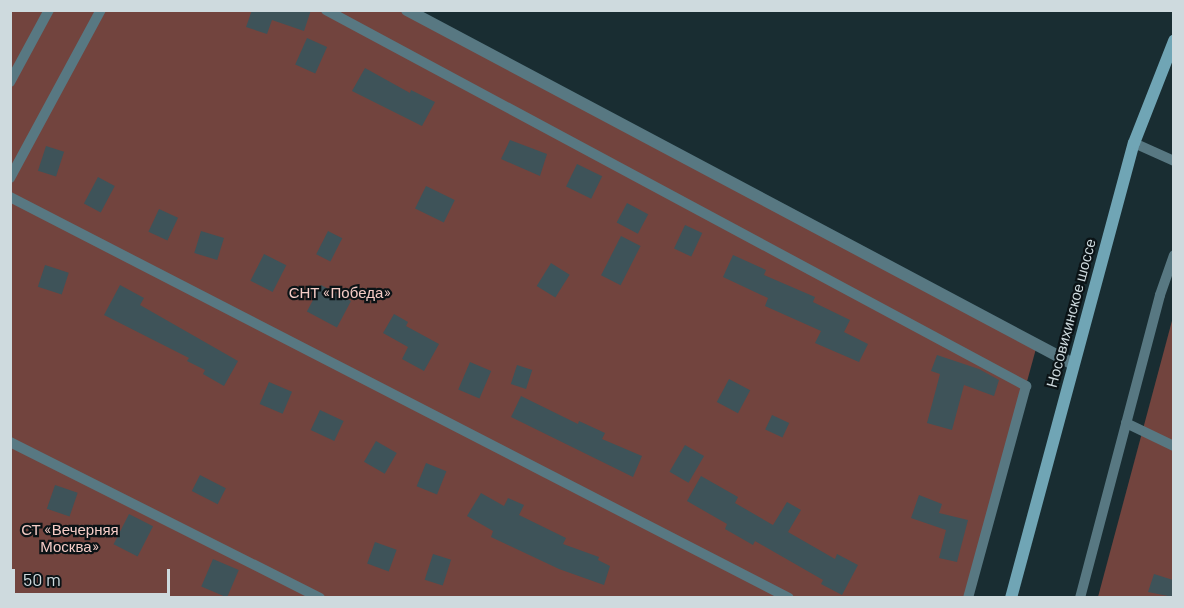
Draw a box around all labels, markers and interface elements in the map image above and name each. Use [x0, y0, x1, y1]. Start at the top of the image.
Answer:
street label: Носовихинское шоссе [1042, 237, 1100, 389]
park label: СНТ «Победа» [289, 284, 391, 302]
park label: СТ «Вечерняя Москва» [21, 520, 119, 555]
scale bar [15, 557, 172, 595]
text: 50 m [23, 568, 61, 590]

